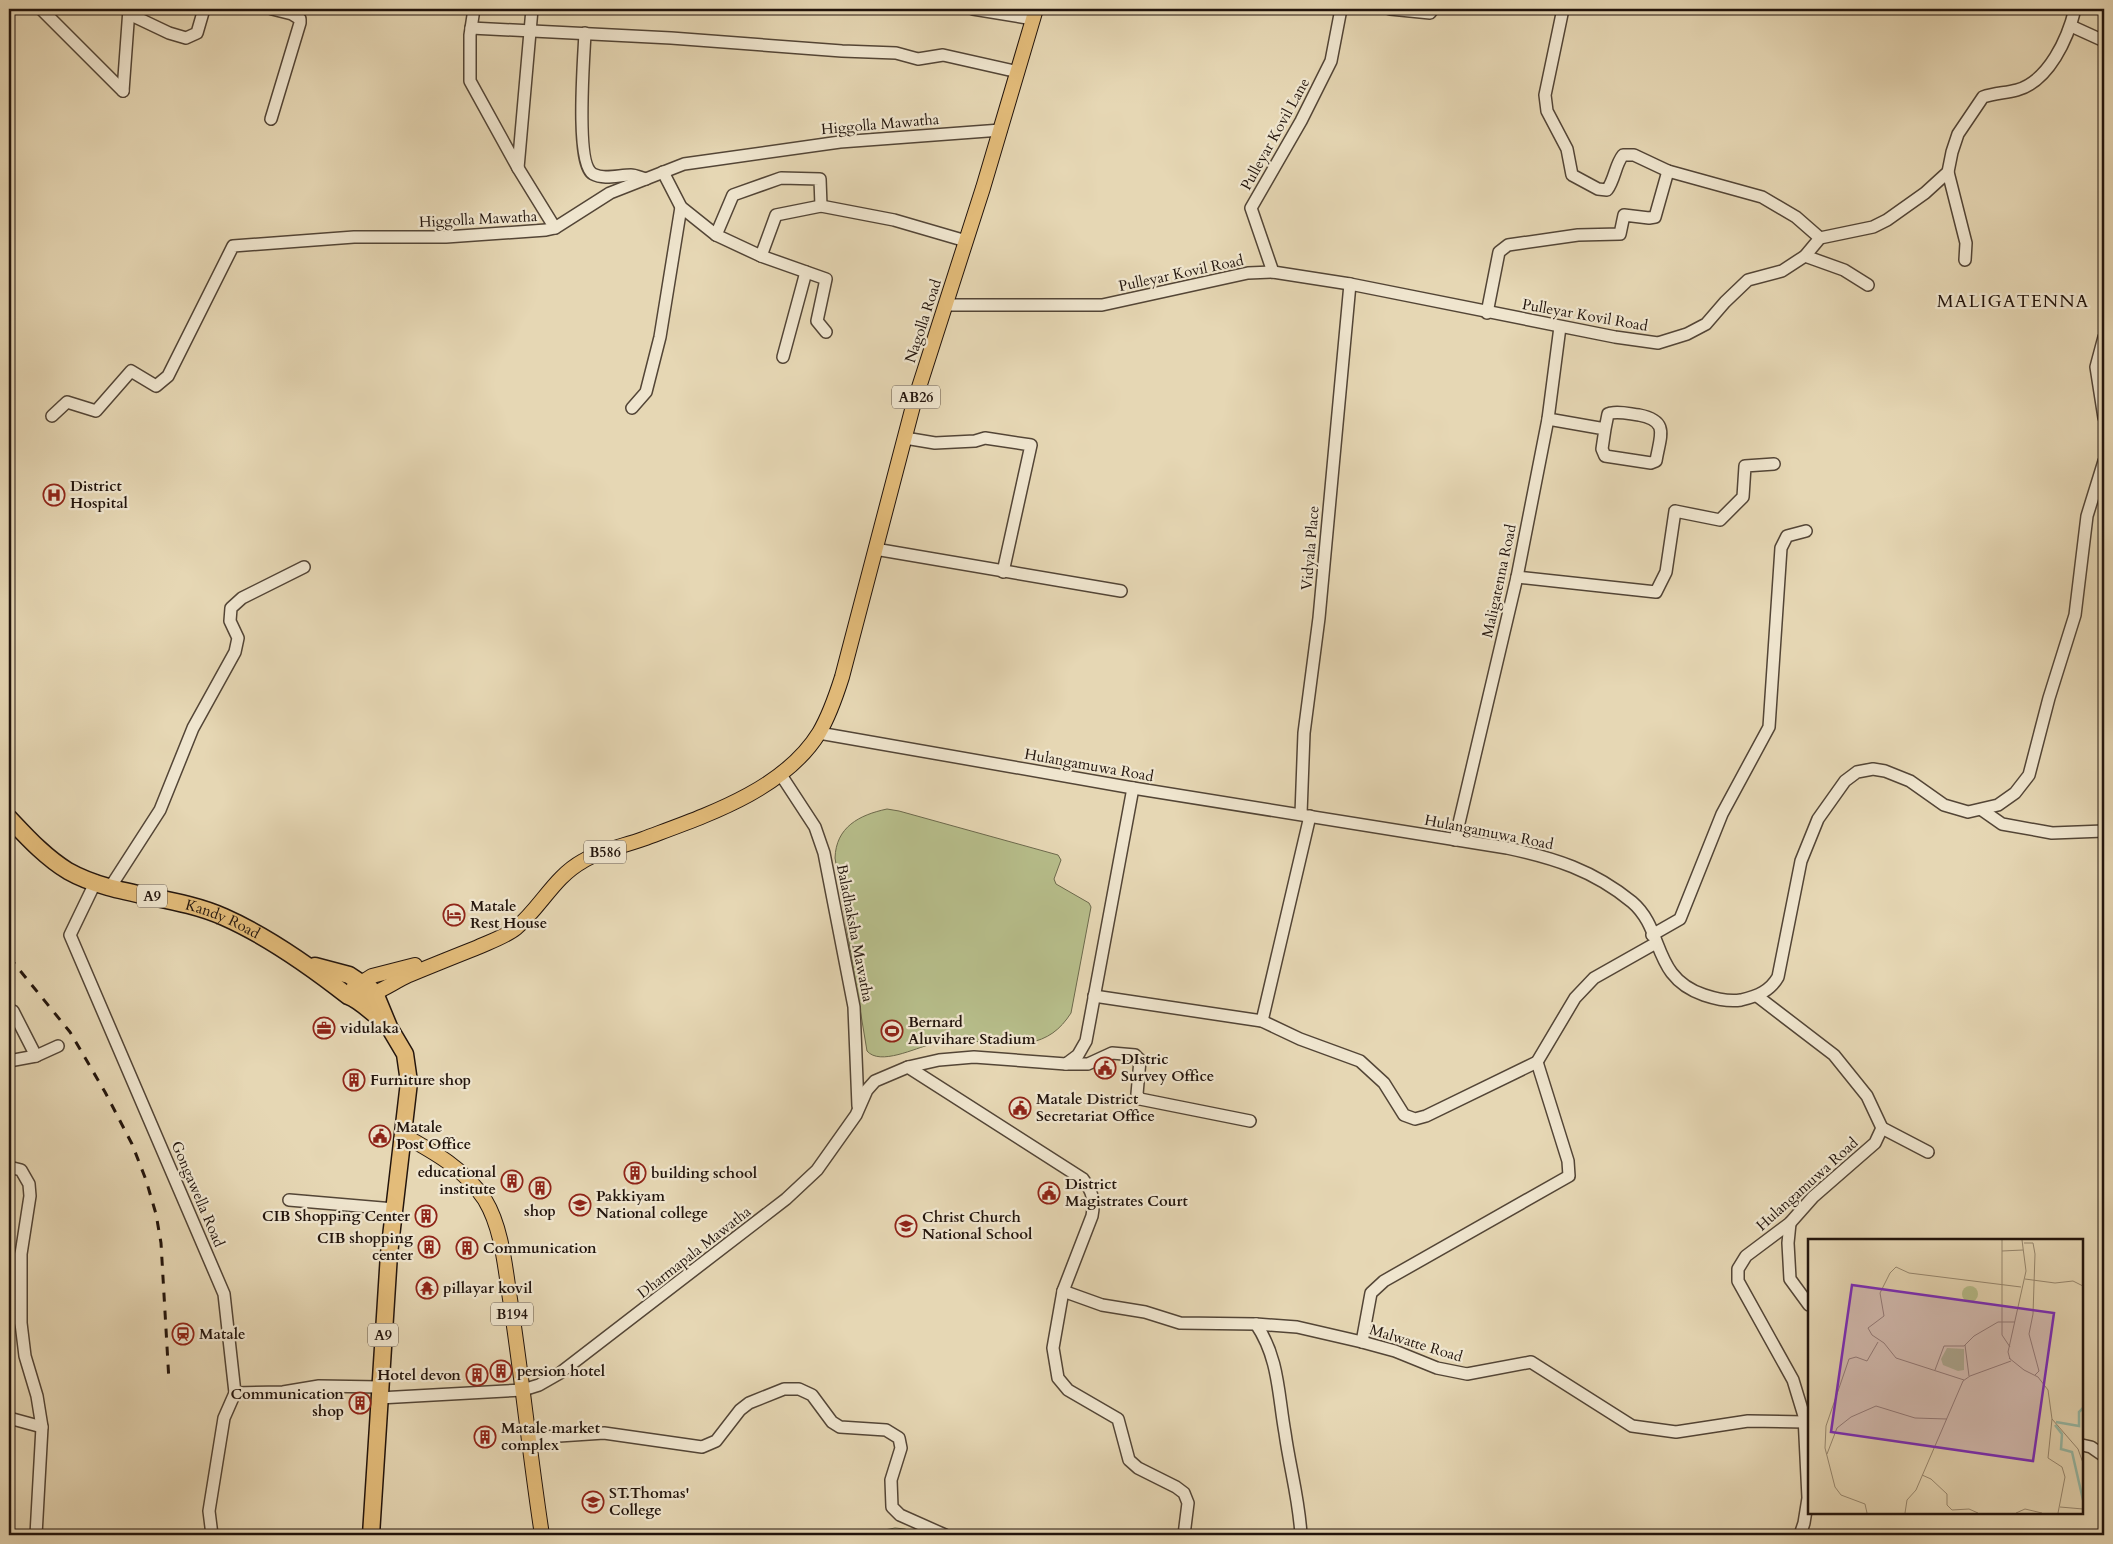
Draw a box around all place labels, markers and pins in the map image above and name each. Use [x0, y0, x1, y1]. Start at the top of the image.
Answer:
place label: District Hospital [70, 476, 129, 513]
hospital icon: District Hospital [42, 483, 66, 507]
place label: Matale Rest House [470, 896, 547, 933]
hotel icon: Matale Rest House [442, 903, 466, 927]
place label: Bernard Aluvihare Stadium [908, 1012, 1036, 1049]
office icon: vidulaka [312, 1016, 336, 1040]
place label: vidulaka [340, 1018, 400, 1038]
sports icon: Bernard Aluvihare Stadium [880, 1019, 904, 1043]
place label: DIstric Survey Office [1121, 1049, 1214, 1086]
public building icon: DIstric Survey Office [1093, 1056, 1117, 1080]
building icon: Furniture shop [342, 1068, 366, 1092]
place label: Furniture shop [370, 1070, 471, 1090]
place label: Matale District Secretariat Office [1036, 1089, 1155, 1126]
public building icon: Matale District Secretariat Office [1008, 1096, 1032, 1120]
place label: Matale Post Office [396, 1117, 471, 1154]
public building icon: Matale Post Office [368, 1124, 392, 1148]
building icon: building school [623, 1161, 647, 1185]
place label: educational institute [418, 1162, 497, 1199]
place label: building school [651, 1163, 758, 1183]
building icon: educational institute [500, 1169, 524, 1193]
place label: District Magistrates Court [1065, 1174, 1189, 1211]
building icon: shop [528, 1176, 552, 1200]
public building icon: District Magistrates Court [1037, 1181, 1061, 1205]
place label: Pakkiyam National college [596, 1186, 708, 1223]
school or university icon: Pakkiyam National college [568, 1193, 592, 1217]
place label: shop [524, 1201, 556, 1221]
building icon: CIB Shopping Center [414, 1204, 438, 1228]
place label: CIB Shopping Center [262, 1206, 411, 1226]
place label: Christ Church National School [922, 1207, 1033, 1244]
school or university icon: Christ Church National School [894, 1214, 918, 1238]
place label: CIB shopping center [317, 1228, 414, 1265]
building icon: CIB shopping center [417, 1235, 441, 1259]
building icon: Communication [455, 1236, 479, 1260]
place label: Communication [483, 1238, 597, 1258]
temple icon: pillayar kovil [415, 1276, 439, 1300]
place label: pillayar kovil [443, 1278, 533, 1298]
station icon: Matale [171, 1322, 195, 1346]
place label: Matale [199, 1324, 245, 1344]
building icon: persion hotel [489, 1359, 513, 1383]
place label: persion hotel [517, 1361, 606, 1381]
building icon: Hotel devon [465, 1363, 489, 1387]
place label: Hotel devon [377, 1365, 461, 1385]
place label: Communication shop [230, 1384, 344, 1421]
building icon: Communication shop [348, 1391, 372, 1415]
place label: Matale market complex [501, 1418, 601, 1455]
building icon: Matale market complex [473, 1425, 497, 1449]
place label: ST.Thomas' College [609, 1483, 689, 1520]
school or university icon: ST.Thomas' College [581, 1490, 605, 1514]

